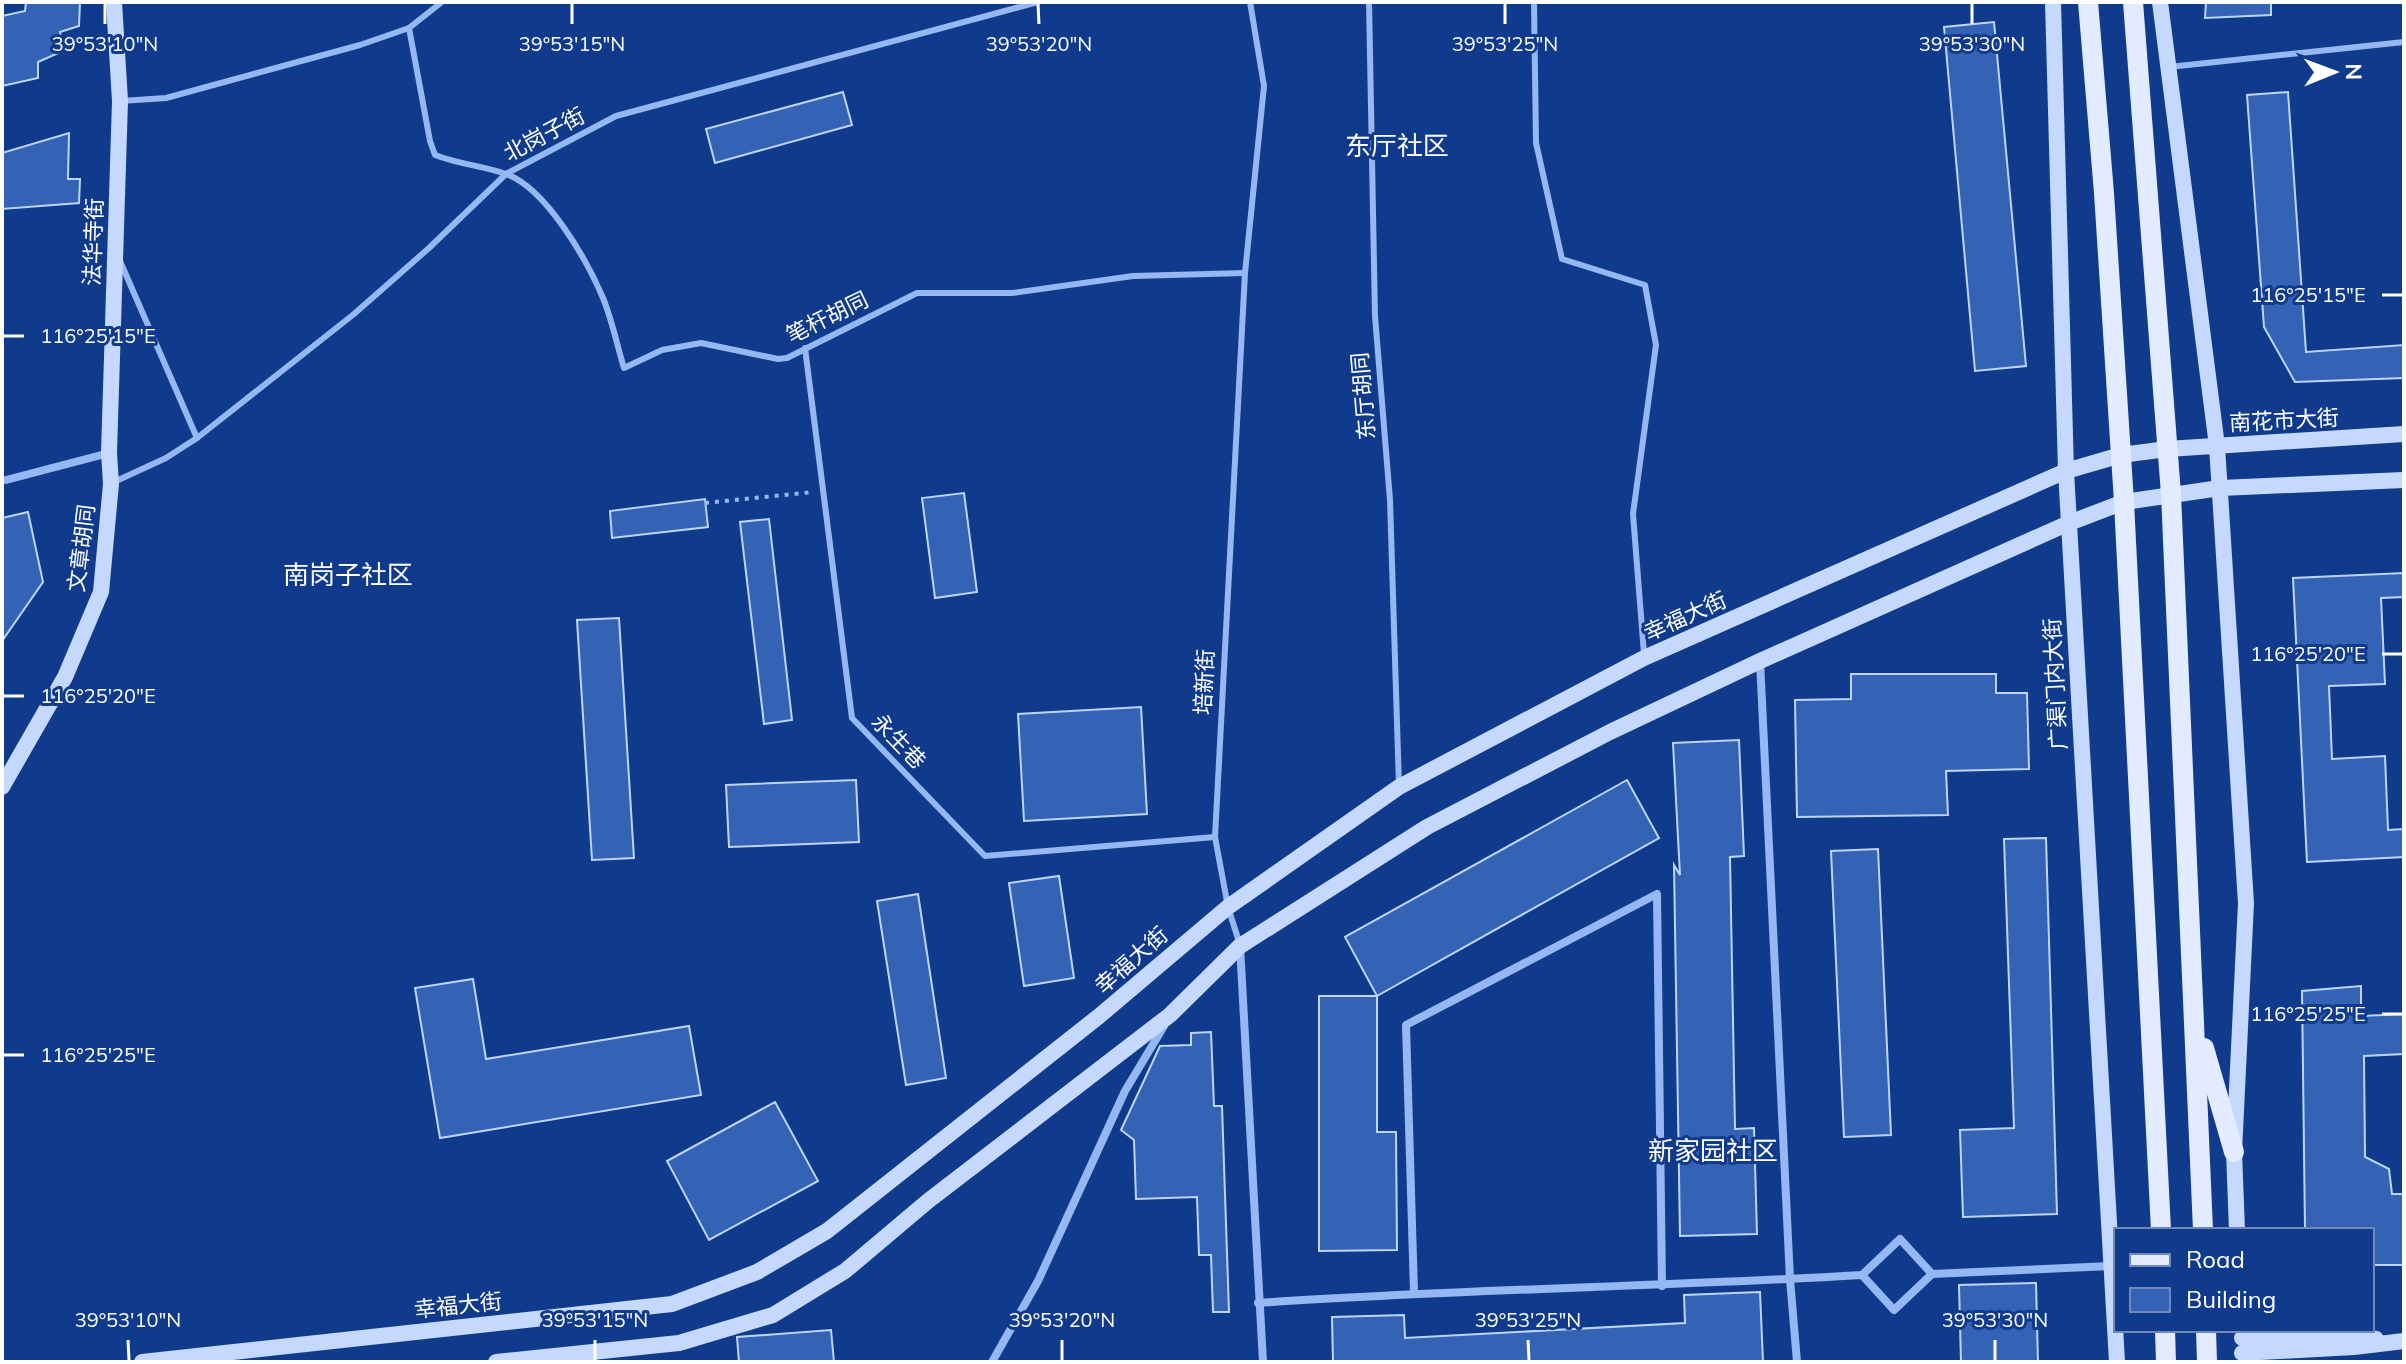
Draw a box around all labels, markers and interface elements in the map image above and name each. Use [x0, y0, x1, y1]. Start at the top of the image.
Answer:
text: 39°53'10"N [52, 31, 158, 56]
text: 39°53'15"N [519, 31, 625, 56]
text: 39°53'20"N [986, 31, 1092, 56]
text: 39°53'25"N [1452, 31, 1558, 56]
text: 39°53'30"N [1919, 31, 2025, 56]
north arrow [2294, 32, 2374, 112]
text: N [2340, 63, 2368, 80]
street label: 北岗子街 [499, 101, 589, 167]
district label: 东厅社区 [1345, 129, 1449, 162]
street label: 法华寺街 [77, 198, 109, 286]
text: 116°25'15"E [2250, 282, 2366, 307]
street label: 笔杆胡同 [781, 285, 873, 349]
text: 116°25'15"E [40, 323, 156, 348]
street label: 东厅胡同 [1345, 351, 1381, 441]
street label: 南花市大街 [2228, 403, 2340, 437]
street label: 文章胡同 [62, 503, 100, 593]
district label: 南岗子社区 [283, 558, 413, 591]
street label: 幸福大街 [1639, 585, 1731, 647]
street label: 广渠门内大街 [2038, 617, 2072, 751]
text: 116°25'20"E [2250, 641, 2366, 666]
street label: 培新街 [1188, 648, 1220, 716]
text: 116°25'20"E [40, 683, 156, 708]
street label: 永生巷 [866, 708, 932, 774]
street label: 幸福大街 [1089, 921, 1173, 999]
text: 116°25'25"E [2250, 1001, 2366, 1026]
text: 116°25'25"E [40, 1042, 156, 1067]
district label: 新家园社区 [1648, 1134, 1778, 1167]
legend [2114, 1228, 2374, 1332]
text: Road [2186, 1244, 2245, 1274]
text: Building [2186, 1284, 2276, 1314]
street label: 幸福大街 [413, 1286, 503, 1324]
text: 39°53'10"N [75, 1307, 181, 1332]
text: 39°53'15"N [542, 1307, 648, 1332]
text: 39°53'20"N [1009, 1307, 1115, 1332]
text: 39°53'25"N [1475, 1307, 1581, 1332]
text: 39°53'30"N [1942, 1307, 2048, 1332]

